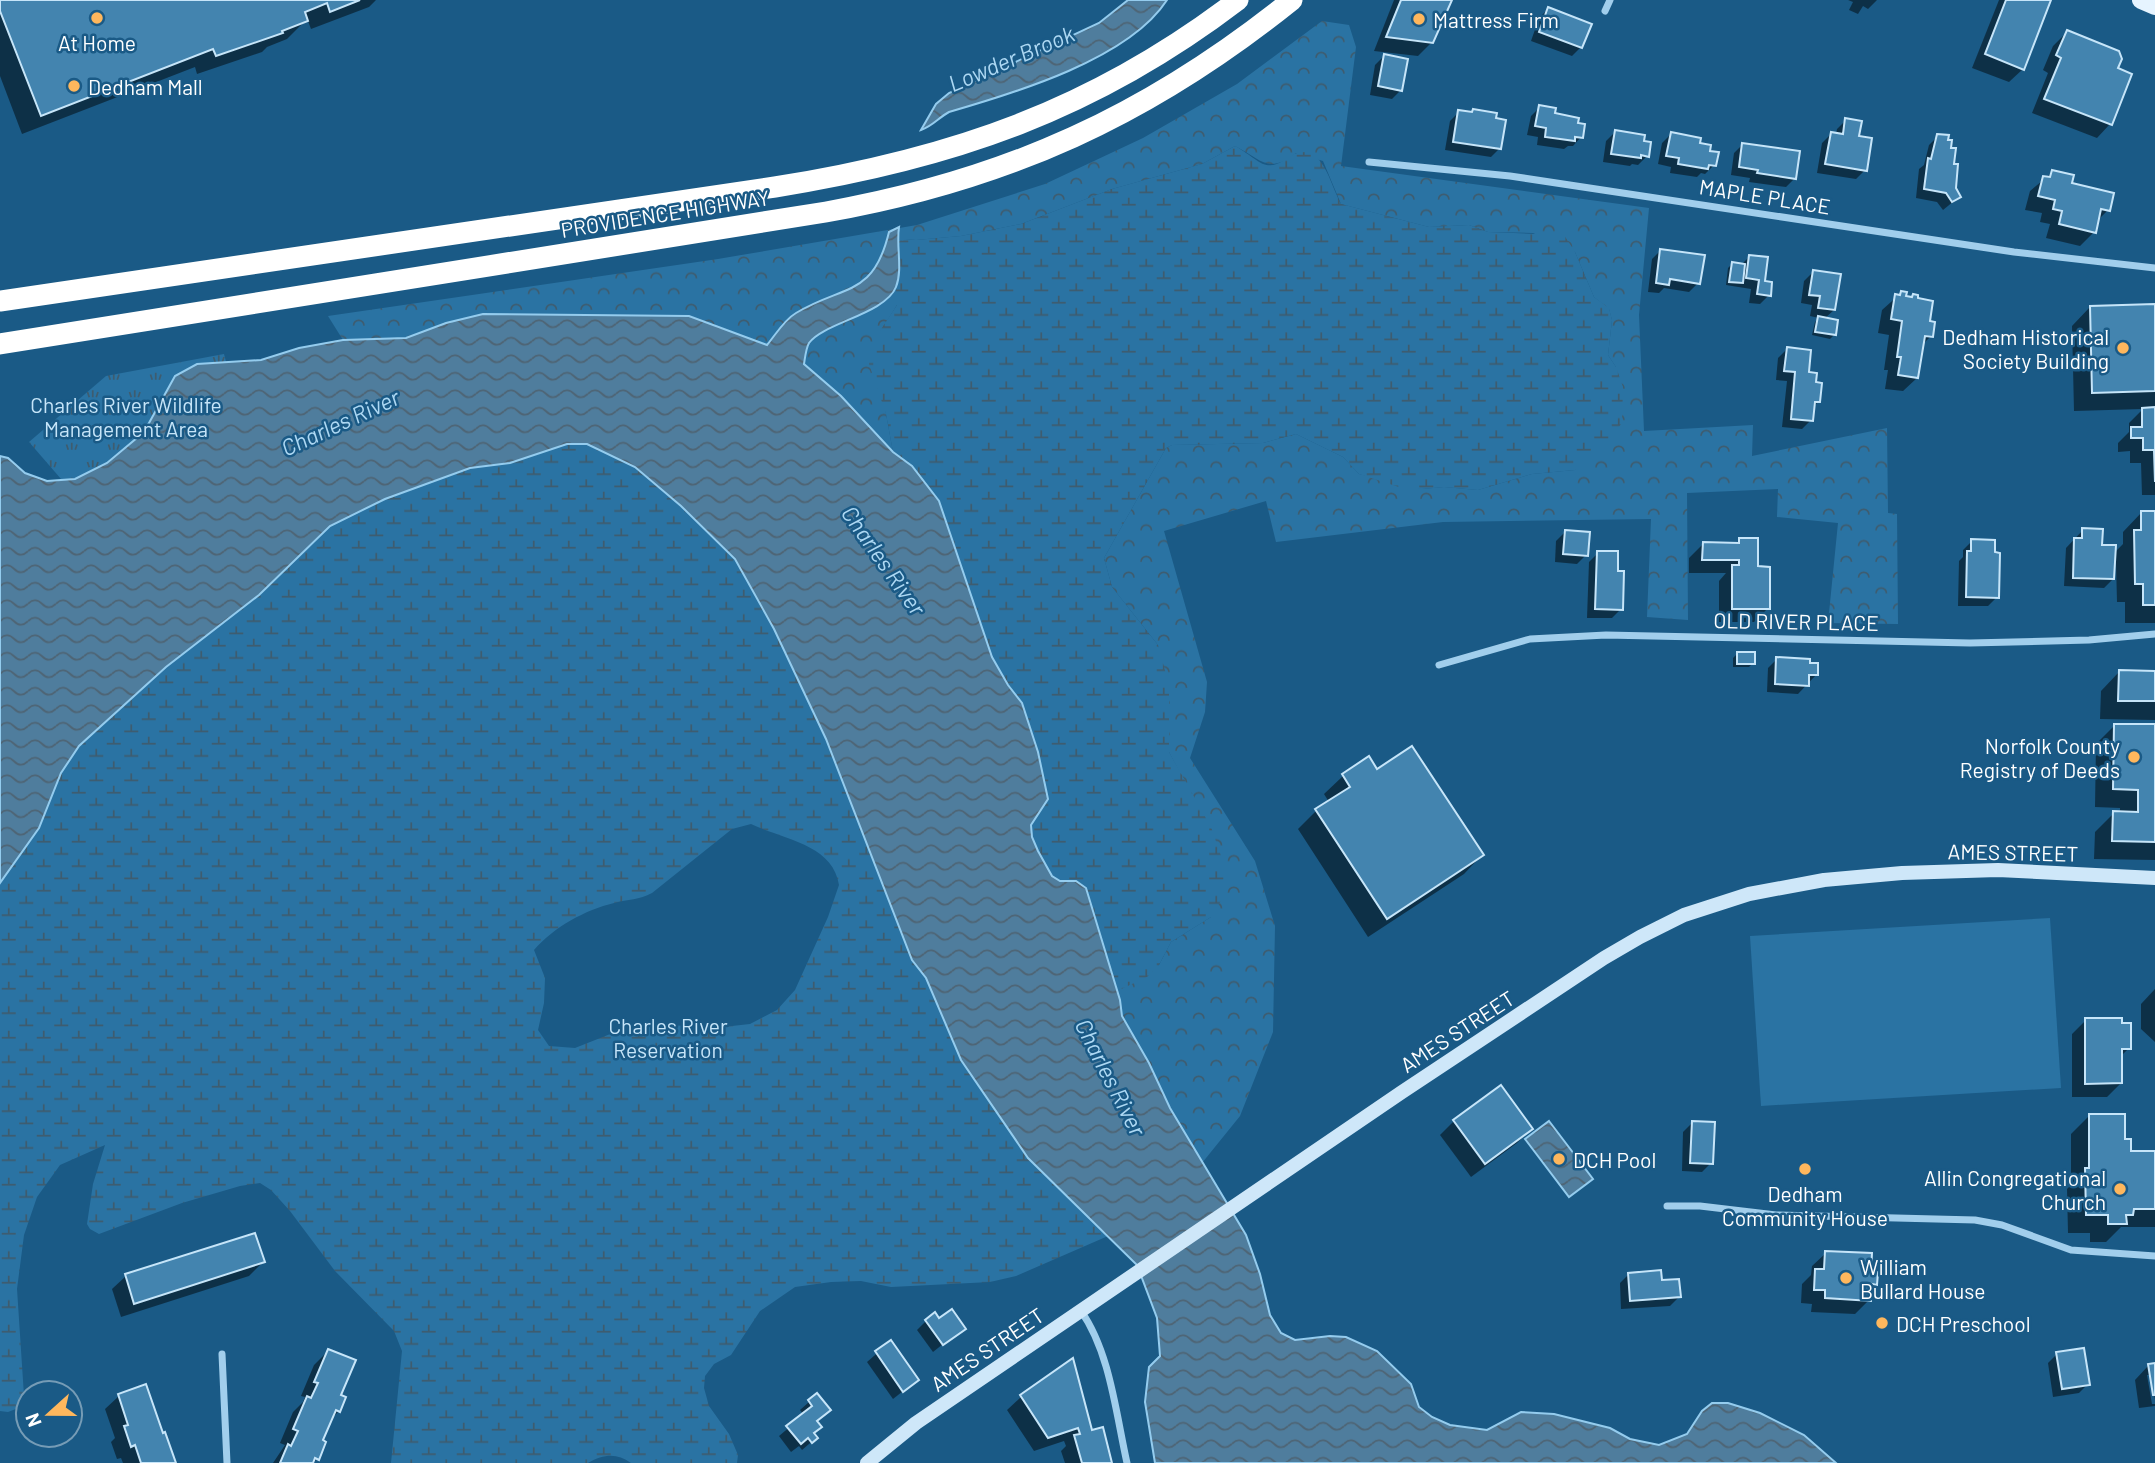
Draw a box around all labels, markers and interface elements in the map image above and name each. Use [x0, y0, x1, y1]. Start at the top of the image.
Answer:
place label: Mattress Firm [1433, 7, 1559, 32]
marker: At Home [89, 10, 105, 26]
marker: Mattress Firm [1411, 11, 1427, 27]
water label: Lowder Brook [944, 19, 1078, 97]
place label: At Home [58, 30, 136, 55]
place label: Dedham Mall [88, 74, 203, 99]
marker: Dedham Mall [66, 78, 82, 94]
street label: MAPLE PLACE [1698, 173, 1832, 219]
street label: PROVIDENCE HIGHWAY [559, 184, 771, 242]
place label: Dedham Historical Society Building [1942, 324, 2109, 373]
marker: Dedham Historical Society Building [2115, 340, 2131, 356]
water label: Charles River [276, 382, 404, 462]
park label: Charles River Wildlife Management Area [30, 392, 222, 441]
water label: Charles River [836, 500, 933, 621]
street label: OLD RIVER PLACE [1713, 607, 1879, 635]
place label: Norfolk County Registry of Deeds [1960, 733, 2120, 782]
marker: Norfolk County Registry of Deeds [2126, 749, 2142, 765]
street label: AMES STREET [1947, 838, 2079, 866]
street label: AMES STREET [1395, 985, 1519, 1077]
park label: Charles River Reservation [608, 1013, 728, 1062]
water label: Charles River [1070, 1014, 1153, 1141]
place label: DCH Pool [1573, 1147, 1656, 1172]
marker: DCH Pool [1551, 1151, 1567, 1167]
marker: Dedham Community House [1797, 1161, 1813, 1177]
place label: Allin Congregational Church [1924, 1165, 2106, 1214]
place label: Dedham Community House [1722, 1181, 1888, 1230]
marker: Allin Congregational Church [2112, 1181, 2128, 1197]
place label: William Bullard House [1860, 1254, 1985, 1303]
marker: William Bullard House [1838, 1270, 1854, 1286]
street label: AMES STREET [926, 1302, 1048, 1396]
place label: DCH Preschool [1896, 1311, 2031, 1336]
marker: DCH Preschool [1874, 1315, 1890, 1331]
north arrow [14, 1379, 84, 1449]
text: N [20, 1410, 46, 1430]

